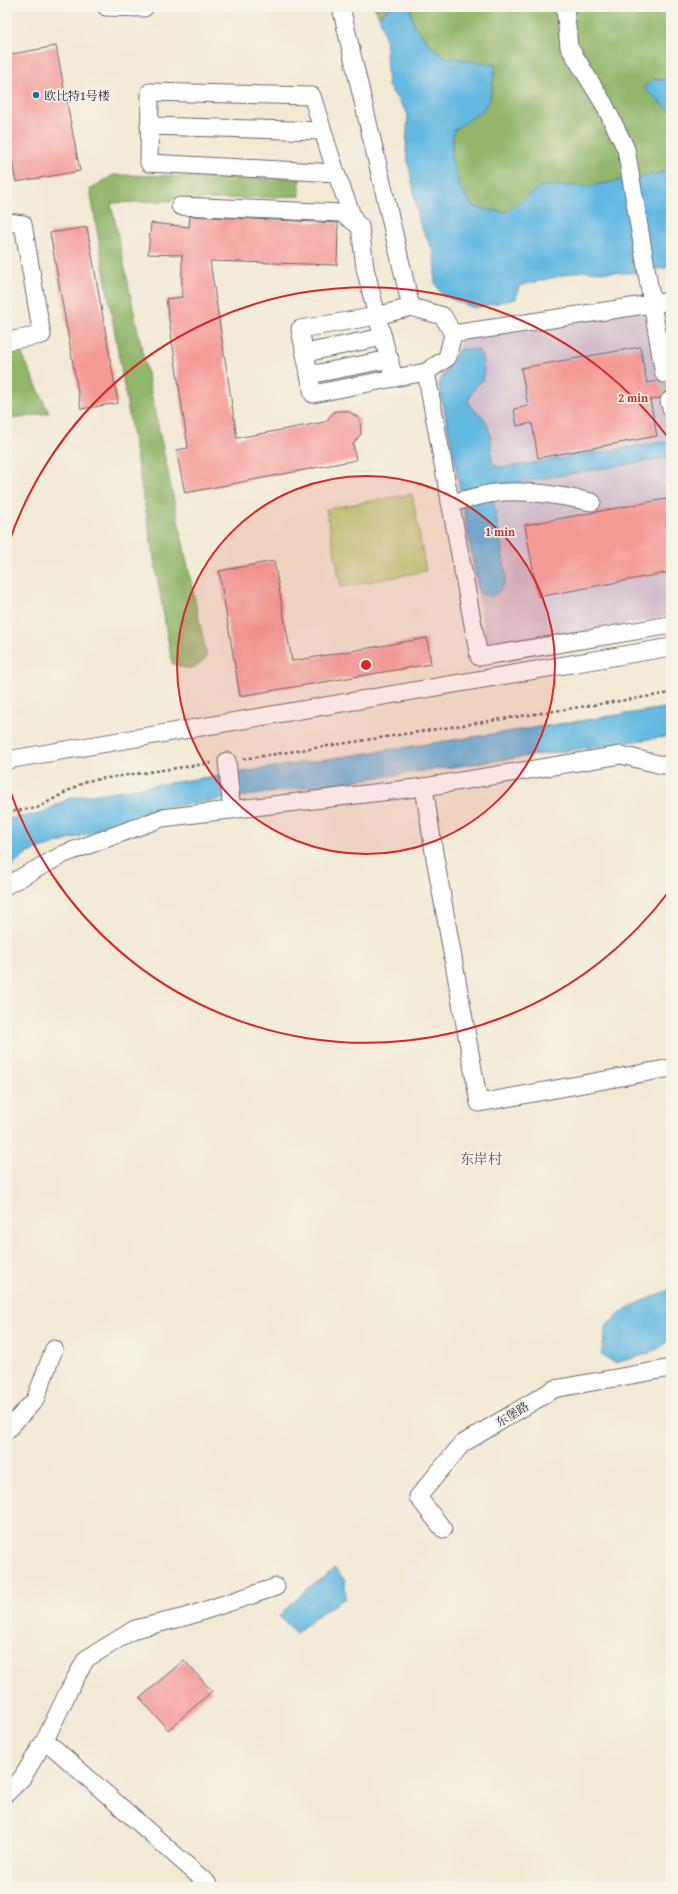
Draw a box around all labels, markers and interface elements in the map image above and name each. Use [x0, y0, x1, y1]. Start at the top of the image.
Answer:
place label: 欧比特1号楼 [44, 87, 110, 104]
marker: 欧比特1号楼 [31, 90, 41, 100]
text: 2 min [618, 389, 648, 406]
text: 1 min [485, 523, 515, 540]
centre of rings [359, 658, 373, 672]
district label: 东岸村 [460, 1149, 502, 1169]
street label: 东堡路 [492, 1397, 532, 1431]

